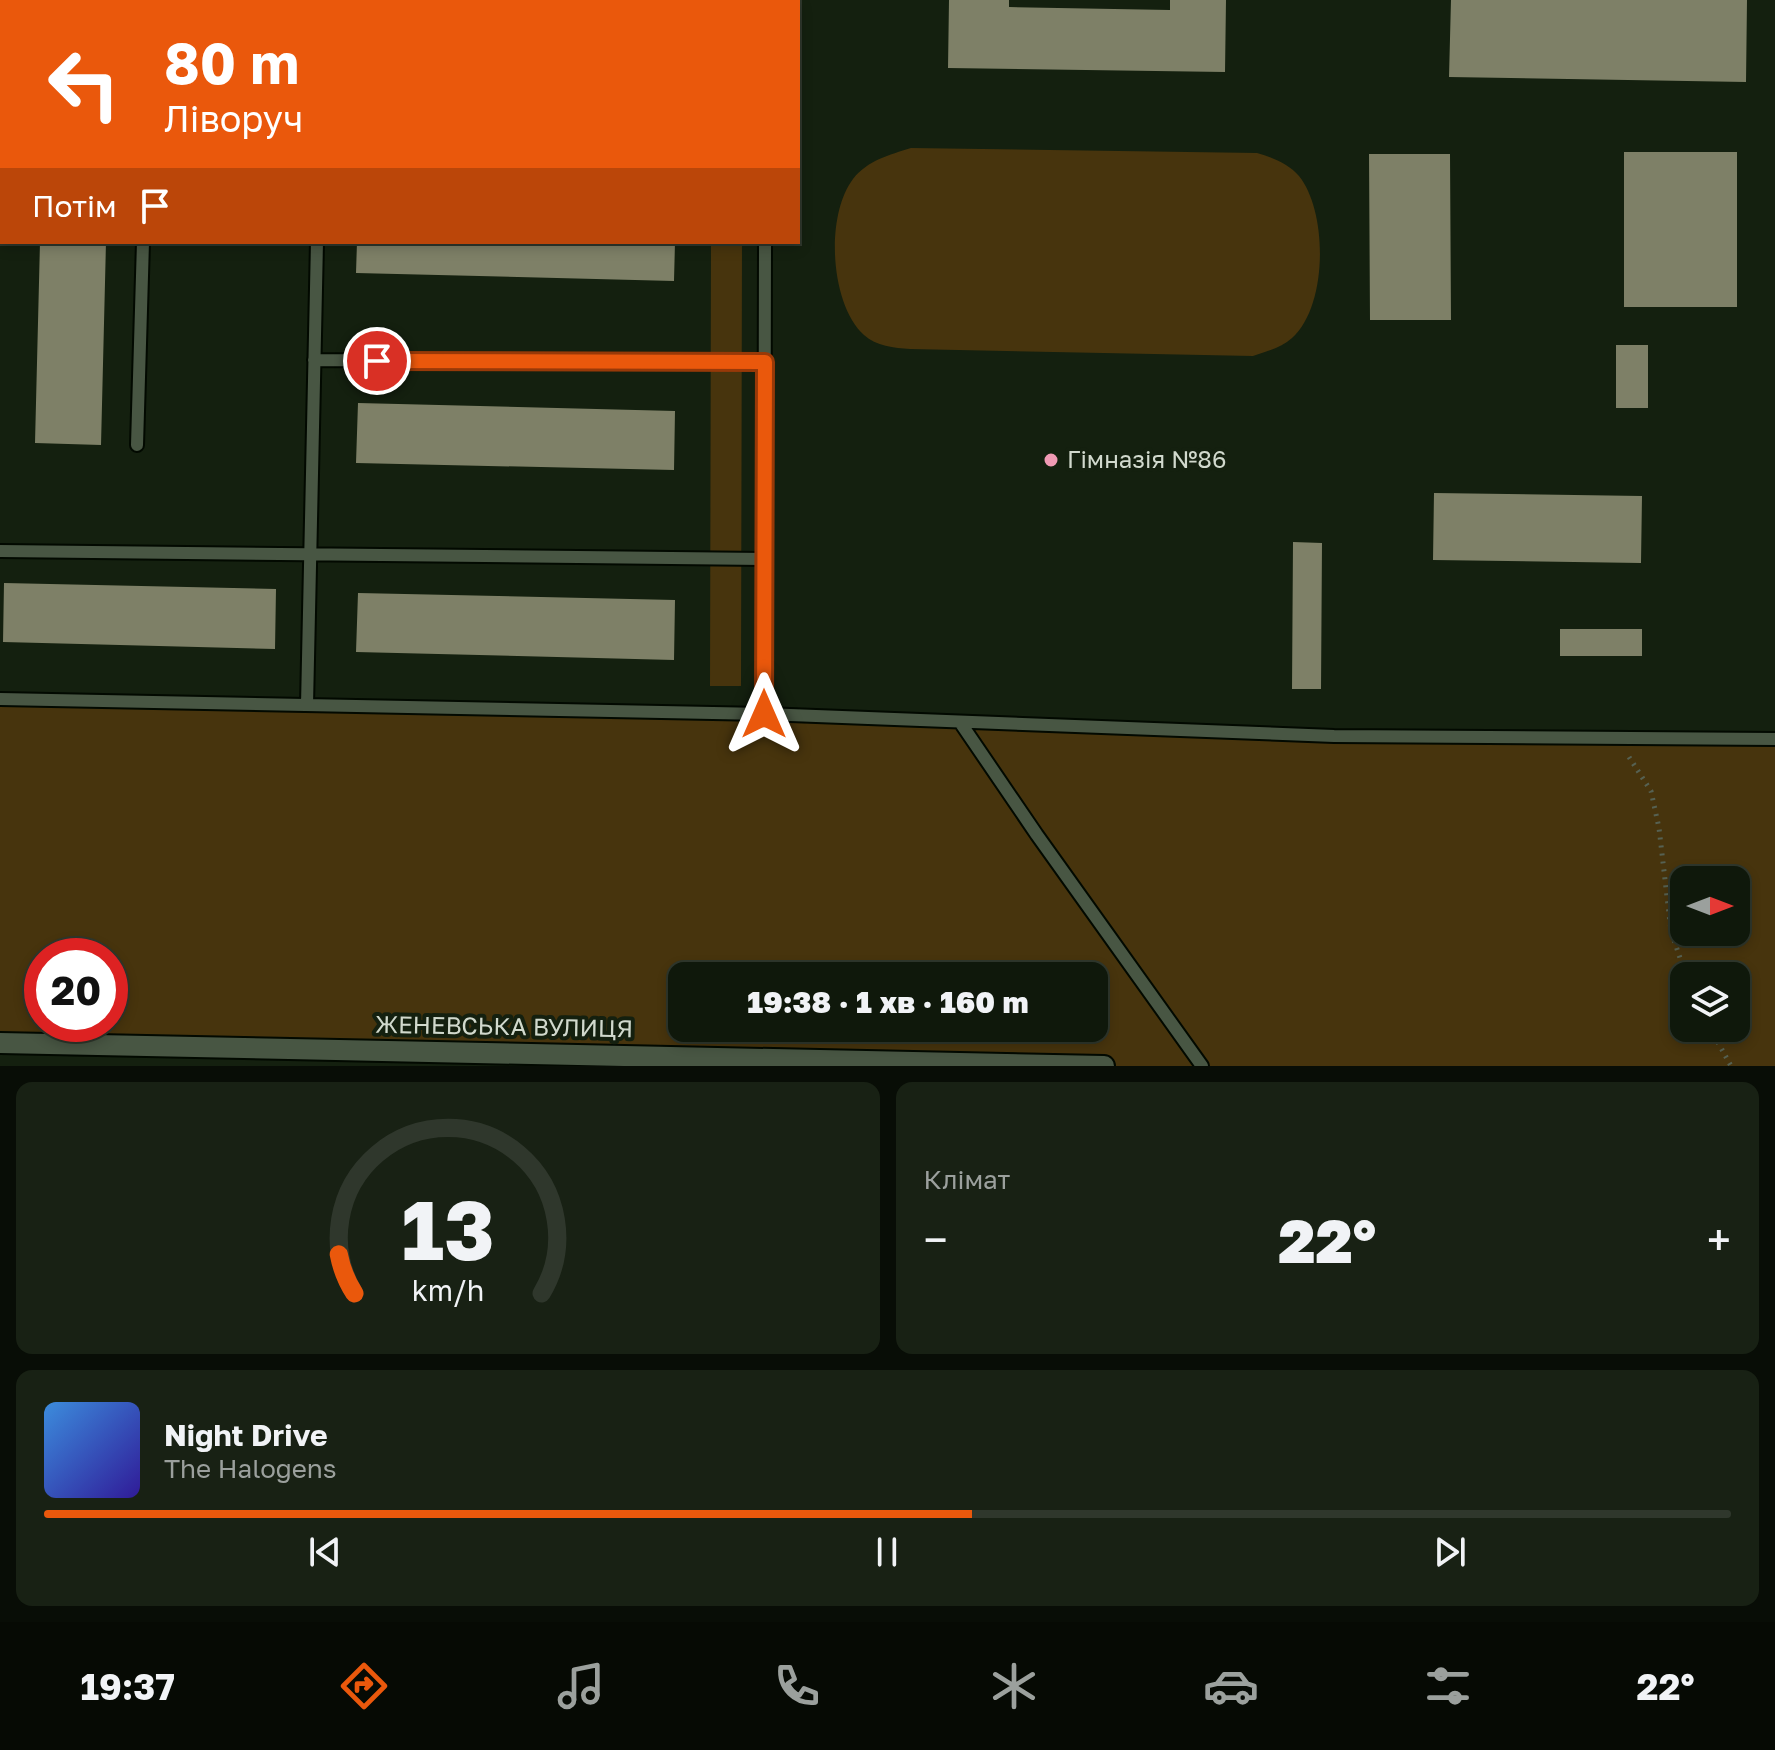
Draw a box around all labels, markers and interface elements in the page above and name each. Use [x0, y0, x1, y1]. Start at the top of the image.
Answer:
text: 80 m [164, 29, 299, 96]
icon: left [32, 32, 136, 136]
text: Ліворуч [164, 97, 303, 140]
icon: arrive [133, 184, 177, 228]
text: Потім [32, 188, 117, 224]
pin [343, 327, 411, 395]
icon: arrive [355, 339, 399, 383]
place label: Гімназія №86 [1067, 444, 1227, 473]
marker: Гімназія №86 [1042, 451, 1060, 469]
position arrow [722, 672, 806, 756]
north arrow [1670, 866, 1750, 946]
map controls [1670, 866, 1750, 1042]
speed limit sign: 20 [24, 938, 128, 1042]
button: layers [1670, 962, 1750, 1042]
text: 19:38 · 1 хв · 160 m [747, 984, 1029, 1020]
street label: ЖЕНЕВСЬКА ВУЛИЦЯ [375, 1009, 633, 1042]
text: Клімат [924, 1164, 1010, 1195]
text: 13 [401, 1178, 495, 1278]
text: 22° [1278, 1204, 1376, 1276]
text: − [924, 1213, 948, 1266]
text: + [1707, 1213, 1731, 1266]
text: km/h [411, 1273, 484, 1307]
text: Night Drive [164, 1417, 328, 1453]
text: The Halogens [164, 1453, 337, 1484]
icon: previous [303, 1530, 347, 1574]
icon: pause [865, 1530, 909, 1574]
icon: next [1428, 1530, 1472, 1574]
icon: directions [336, 1658, 392, 1714]
icon: music [553, 1658, 609, 1714]
icon: phone [769, 1658, 825, 1714]
icon: climate [986, 1658, 1042, 1714]
icon: car [1203, 1658, 1259, 1714]
icon: filters [1420, 1658, 1476, 1714]
text: 19:37 [80, 1665, 175, 1708]
text: 22° [1637, 1665, 1695, 1708]

